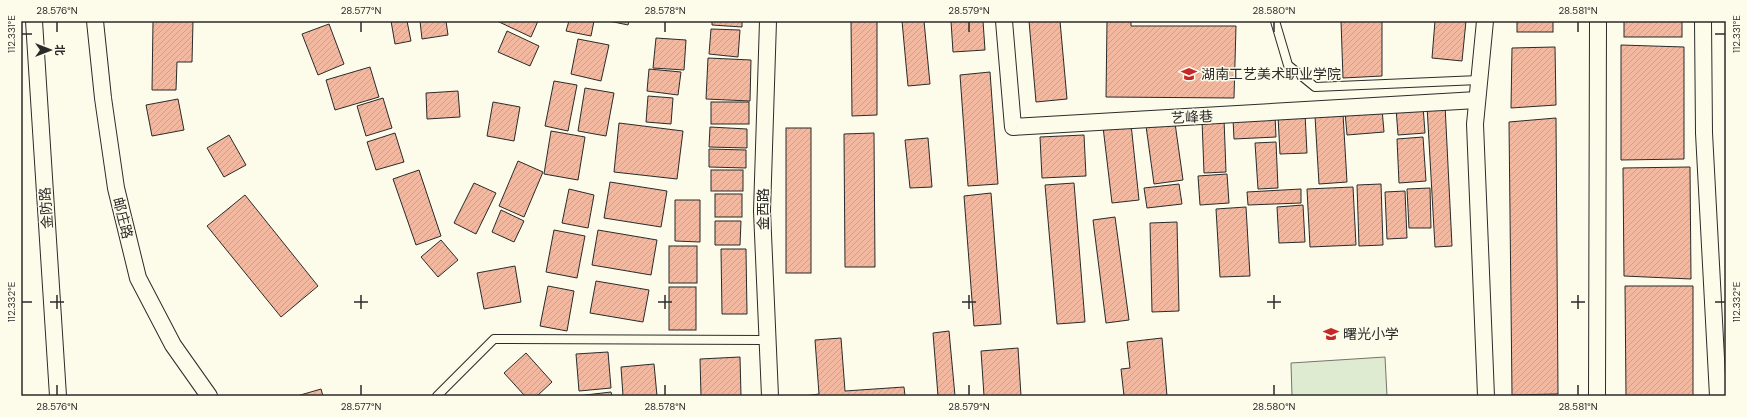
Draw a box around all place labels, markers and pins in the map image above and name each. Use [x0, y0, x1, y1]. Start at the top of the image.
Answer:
school or university icon: 湖南工艺美术职业学院 [1180, 65, 1198, 83]
place label: 湖南工艺美术职业学院 [1201, 65, 1341, 83]
school or university icon: 曙光小学 [1322, 325, 1340, 343]
place label: 曙光小学 [1343, 325, 1399, 343]

